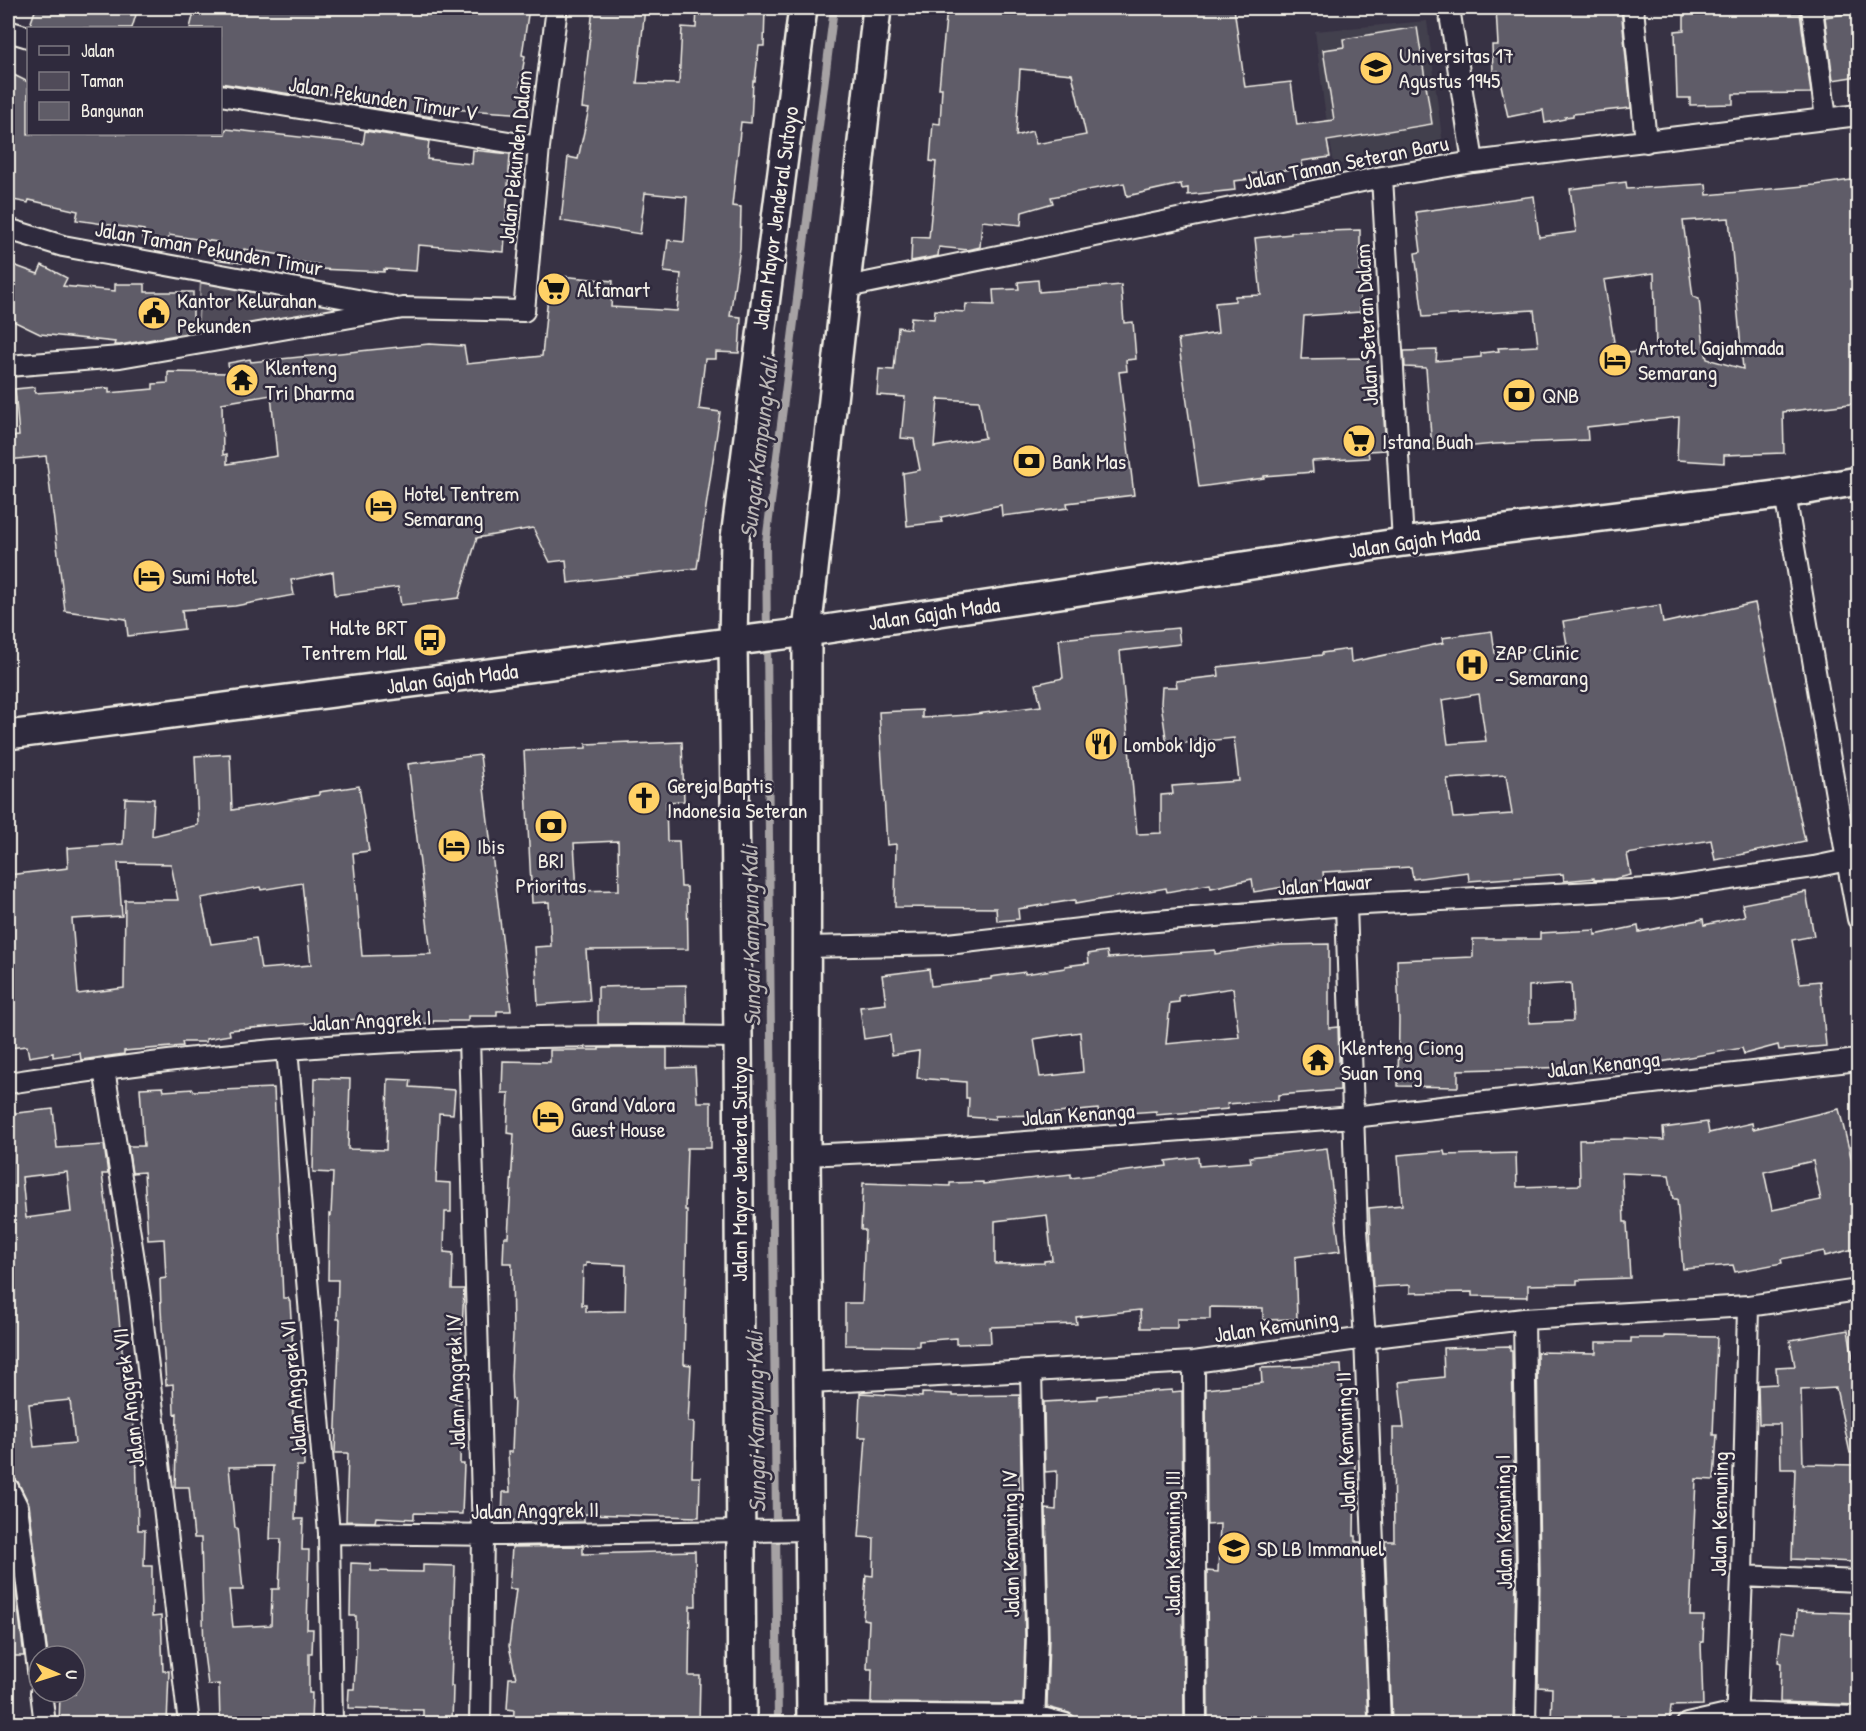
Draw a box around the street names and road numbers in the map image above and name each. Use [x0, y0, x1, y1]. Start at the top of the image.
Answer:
street label: Jalan Pekunden Timur V [286, 68, 480, 128]
street label: Jalan Pekunden Dalam [491, 69, 539, 245]
street label: Jalan Mayor Jenderal Sutoyo [744, 104, 806, 332]
street label: Jalan Taman Seteran Baru [1241, 127, 1451, 197]
street label: Jalan Taman Pekunden Timur [93, 213, 326, 283]
street label: Jalan Seteran Dalam [1347, 243, 1385, 407]
street label: Jalan Gajah Mada [1346, 517, 1482, 565]
street label: Jalan Gajah Mada [866, 589, 1002, 637]
street label: Jalan Gajah Mada [384, 655, 520, 701]
street label: Jalan Mawar [1276, 866, 1374, 902]
street label: Jalan Anggrek I [308, 1002, 432, 1038]
street label: Jalan Kenanga [1545, 1043, 1661, 1085]
street label: Jalan Mayor Jenderal Sutoyo [724, 1056, 754, 1282]
street label: Jalan Kenanga [1020, 1095, 1136, 1133]
street label: Jalan Kemuning [1212, 1302, 1340, 1350]
street label: Jalan Anggrek IV [438, 1313, 472, 1450]
street label: Jalan Anggrek VI [272, 1319, 314, 1457]
street label: Jalan Anggrek VII [105, 1326, 151, 1470]
street label: Jalan Kemuning II [1328, 1371, 1362, 1513]
street label: Jalan Kemuning [1703, 1451, 1735, 1577]
street label: Jalan Kemuning I [1487, 1454, 1519, 1590]
street label: Jalan Kemuning IV [994, 1469, 1026, 1618]
street label: Jalan Kemuning III [1157, 1470, 1187, 1616]
street label: Jalan Anggrek II [471, 1494, 599, 1526]

